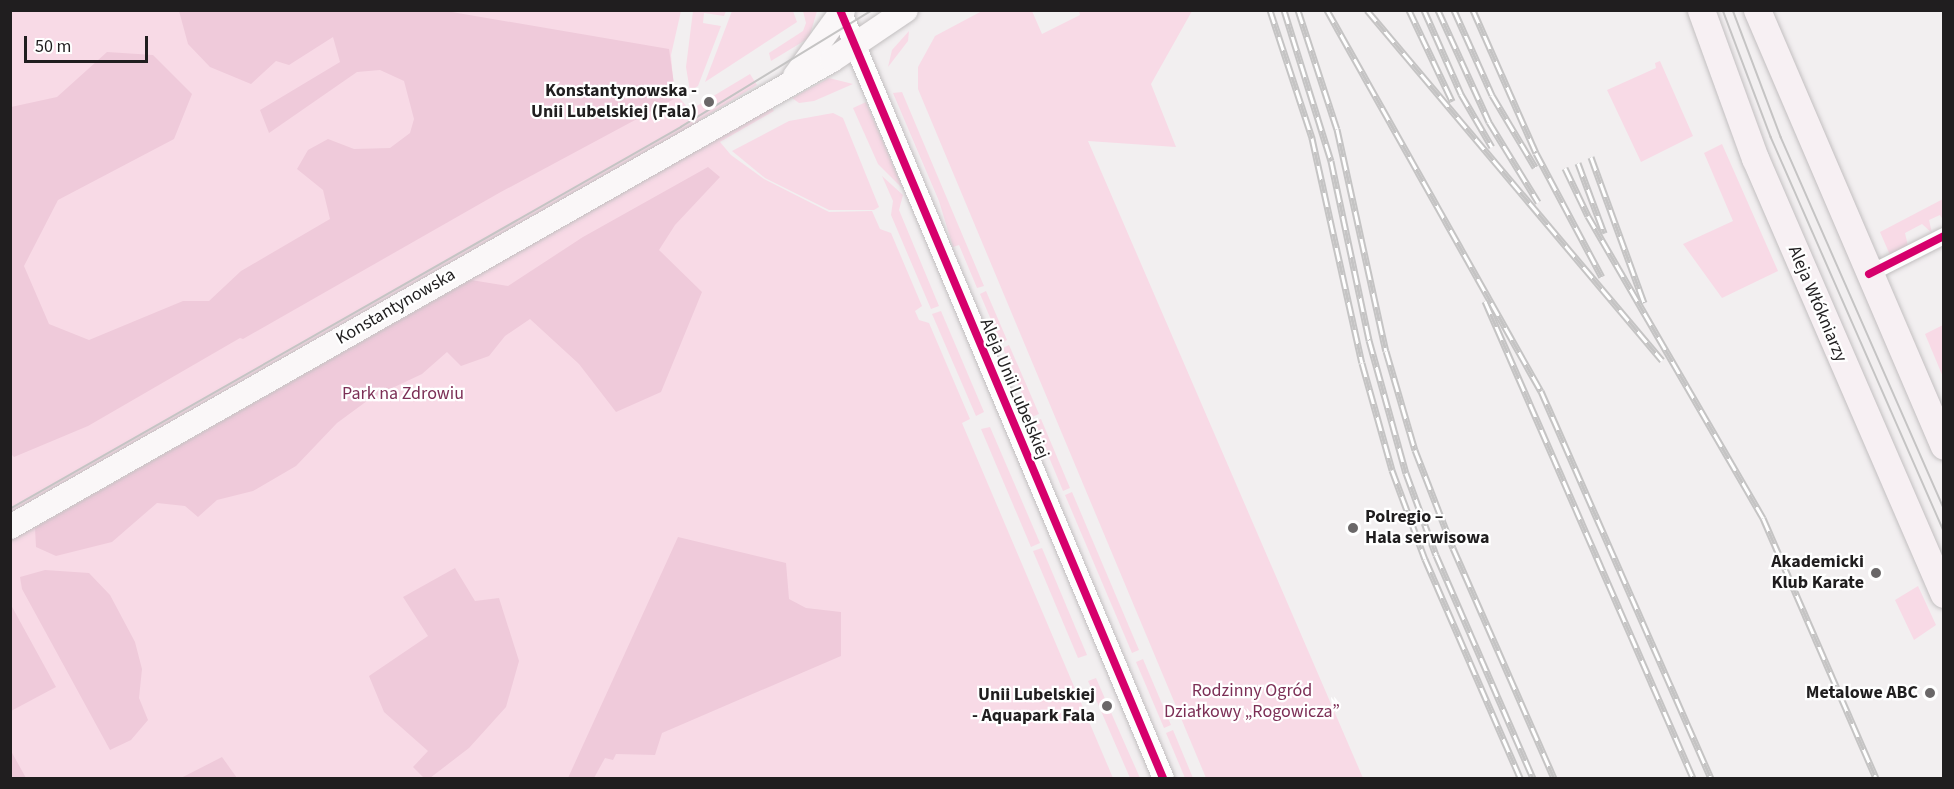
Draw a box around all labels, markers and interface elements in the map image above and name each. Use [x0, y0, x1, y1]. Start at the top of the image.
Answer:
scale bar [27, 24, 152, 62]
text: 50 m [35, 34, 71, 59]
place label: Konstantynowska - Unii Lubelskiej (Fala) [531, 81, 697, 124]
marker: Konstantynowska - Unii Lubelskiej (Fala) [702, 95, 716, 109]
street label: Aleja Włókniarzy [1783, 243, 1851, 365]
street label: Konstantynowska [333, 264, 459, 350]
street label: Aleja Unii Lubelskiej [975, 316, 1053, 462]
park label: Park na Zdrowiu [342, 383, 464, 405]
place label: Polregio – Hala serwisowa [1365, 507, 1489, 550]
marker: Polregio – Hala serwisowa [1346, 521, 1360, 535]
place label: Akademicki Klub Karate [1771, 552, 1864, 594]
marker: Akademicki Klub Karate [1869, 566, 1883, 580]
park label: Rodzinny Ogród Działkowy „Rogowicza” [1164, 681, 1340, 724]
place label: Metalowe ABC [1806, 682, 1918, 704]
place label: Unii Lubelskiej - Aquapark Fala [972, 685, 1095, 728]
marker: Metalowe ABC [1923, 686, 1937, 700]
marker: Unii Lubelskiej - Aquapark Fala [1100, 699, 1114, 713]

